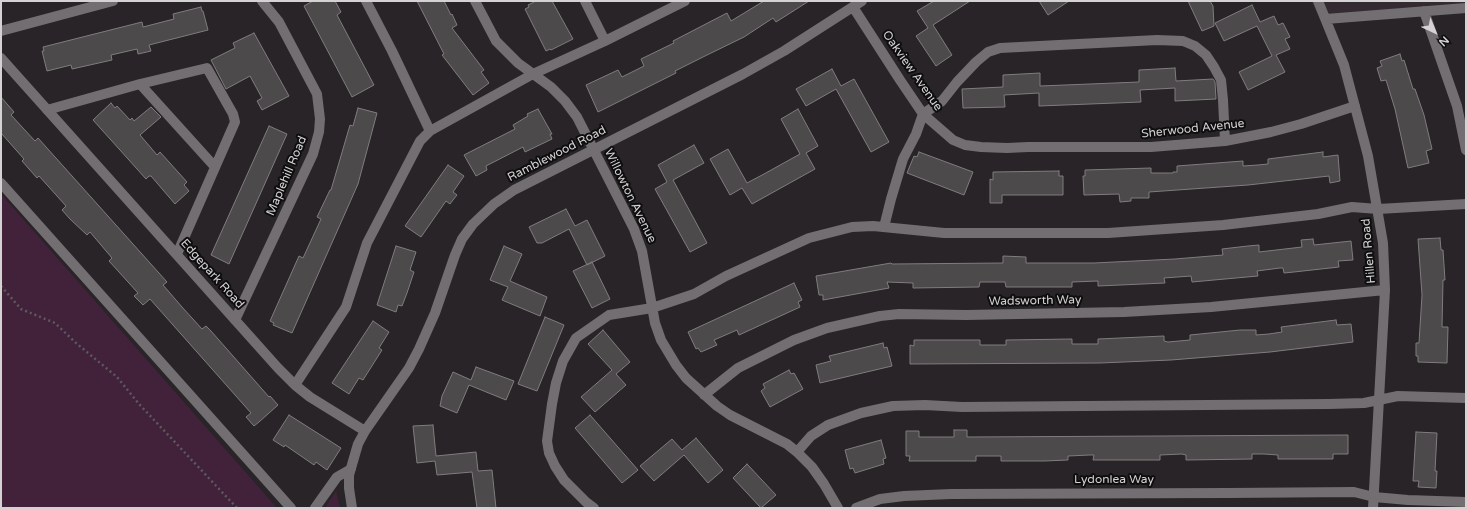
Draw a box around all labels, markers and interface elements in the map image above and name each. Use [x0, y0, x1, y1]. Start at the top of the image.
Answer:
north arrow [1415, 12, 1455, 52]
street label: Oakview Avenue [879, 28, 945, 114]
text: N [1436, 33, 1451, 49]
street label: Sherwood Avenue [1141, 116, 1245, 142]
street label: Ramblewood Road [505, 123, 609, 185]
street label: Maplehill Road [264, 134, 310, 218]
street label: Willowton Avenue [601, 147, 659, 245]
street label: Hillen Road [1359, 218, 1379, 284]
street label: Edgepark Road [177, 236, 247, 312]
street label: Wadsworth Way [989, 293, 1081, 309]
street label: Lydonlea Way [1074, 473, 1154, 487]

